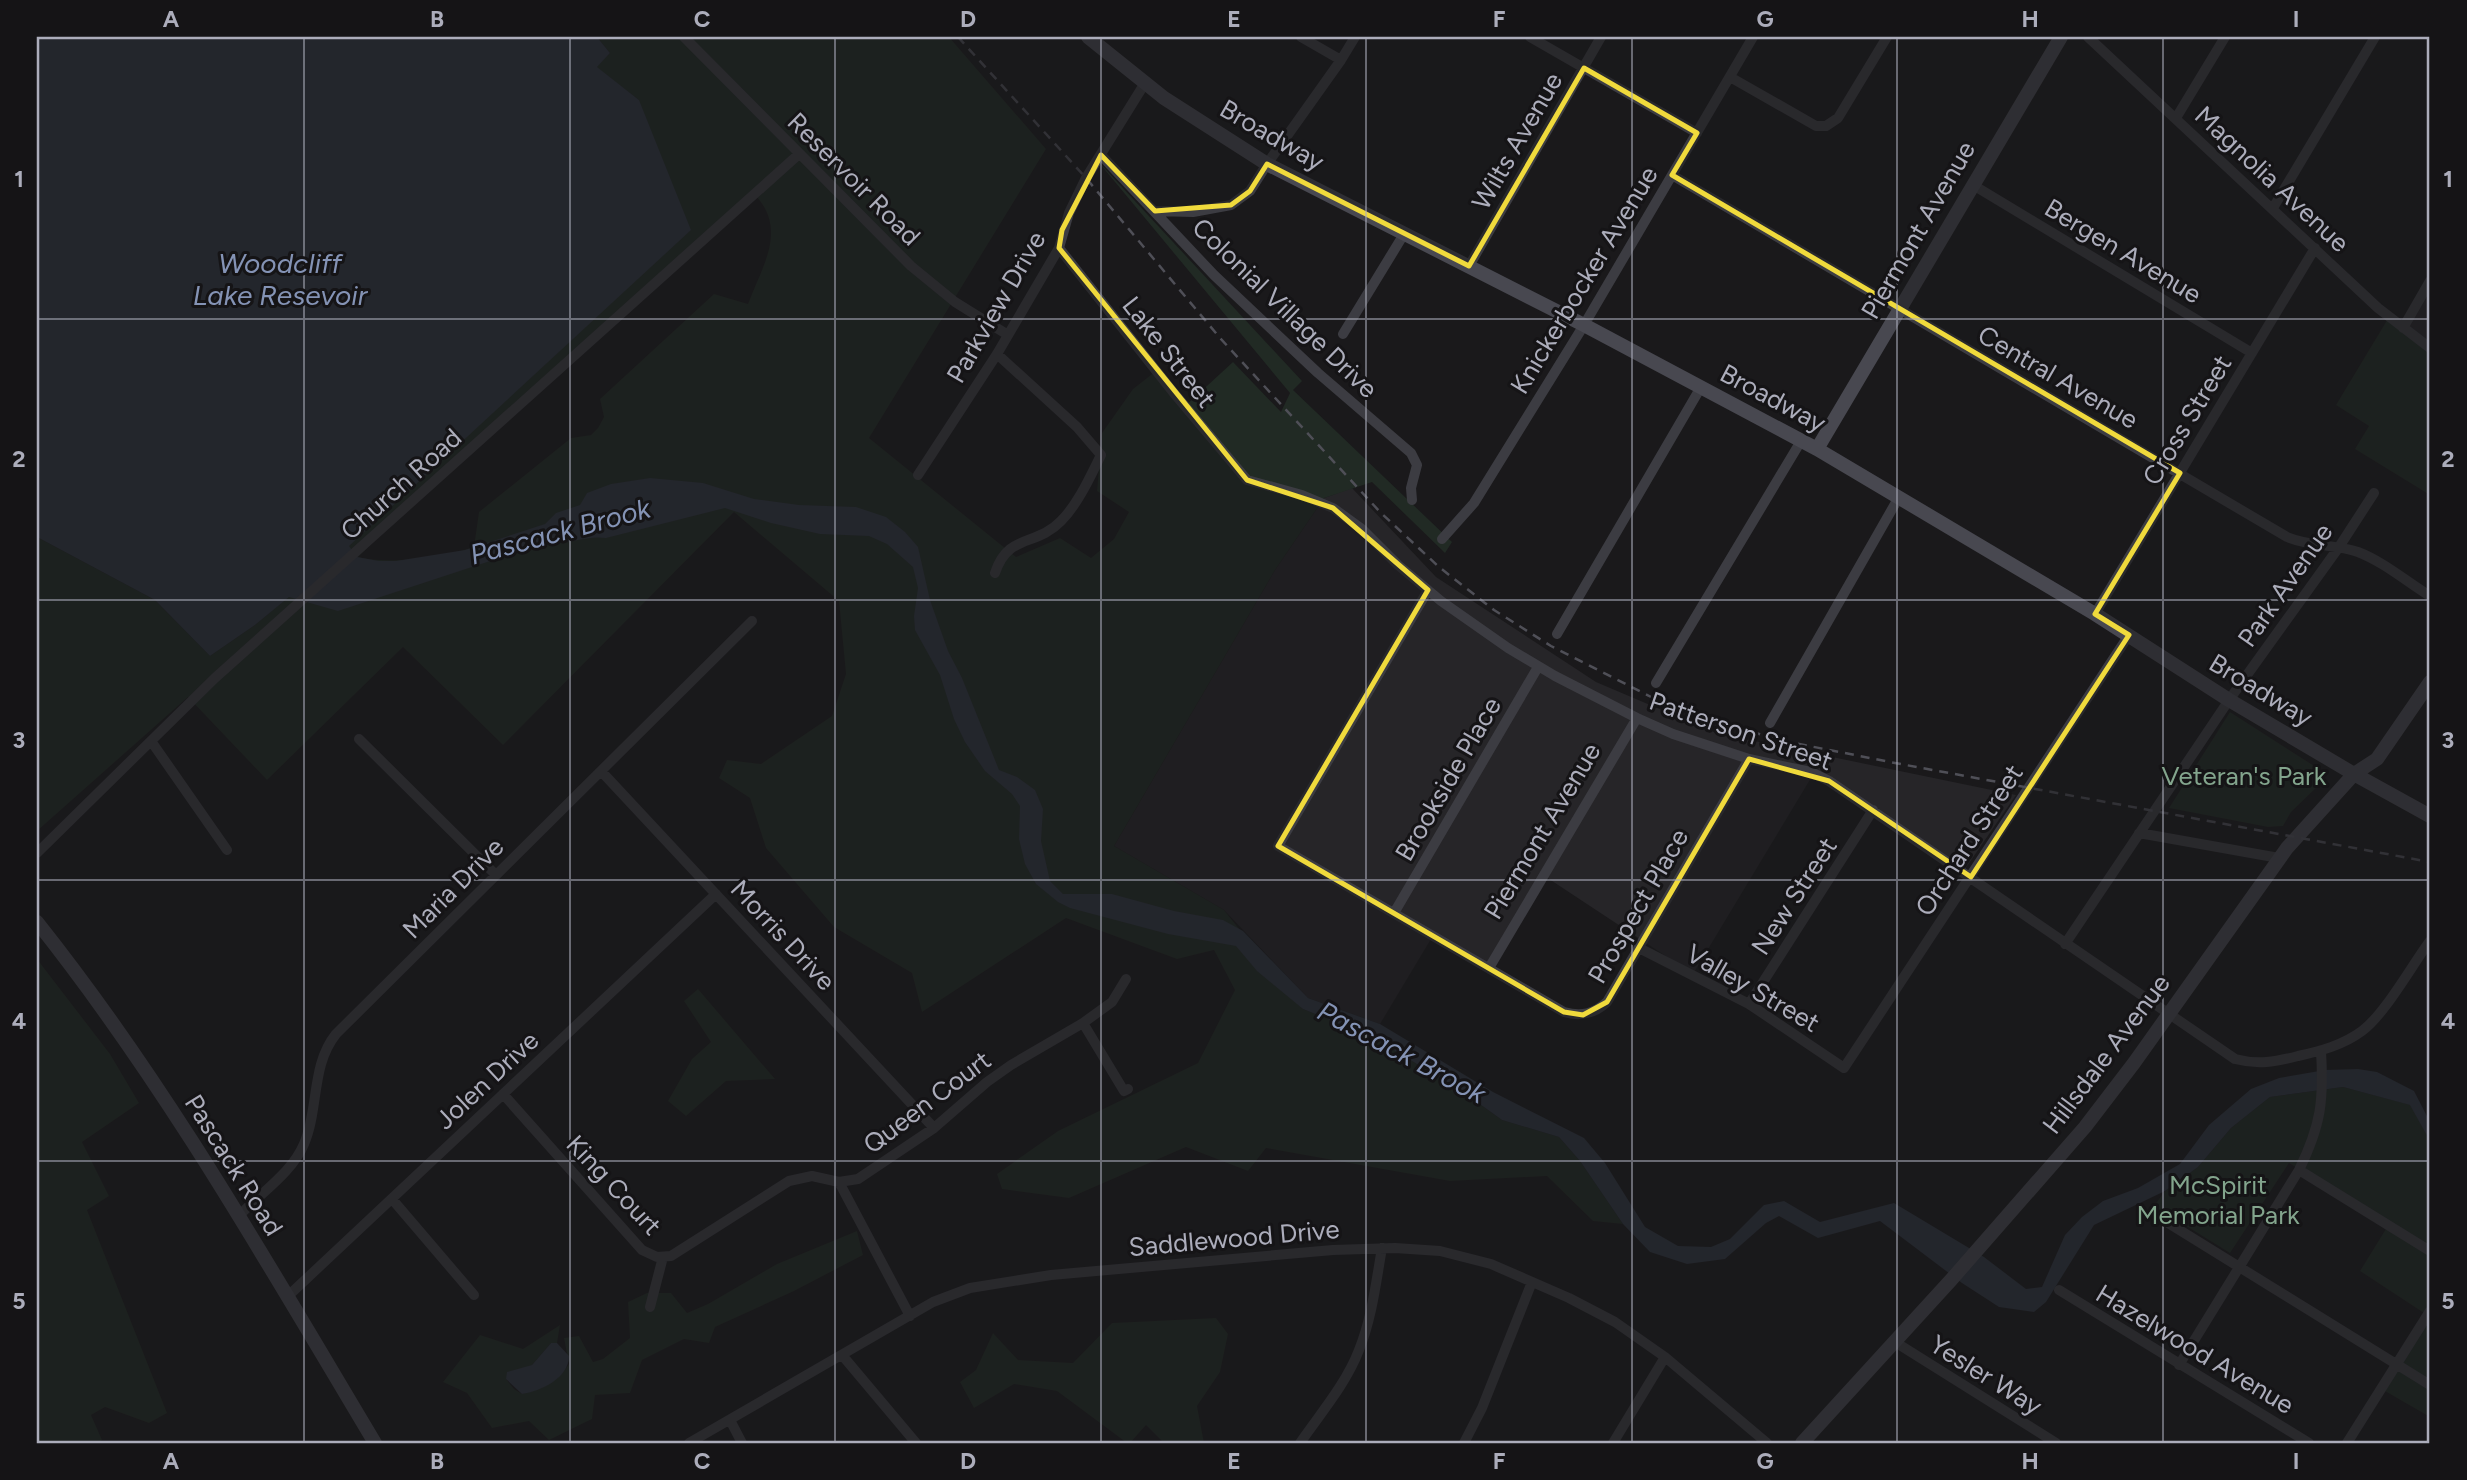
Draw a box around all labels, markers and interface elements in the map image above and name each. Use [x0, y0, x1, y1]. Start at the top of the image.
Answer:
text: A [163, 5, 180, 33]
text: B [430, 5, 444, 33]
text: C [694, 5, 711, 33]
text: D [960, 5, 976, 33]
text: E [1227, 5, 1241, 33]
text: F [1493, 5, 1506, 33]
text: G [1756, 5, 1774, 33]
text: H [2021, 5, 2039, 33]
text: I [2293, 5, 2299, 33]
street label: Wilts Avenue [1465, 67, 1569, 215]
street label: Broadway [1214, 92, 1330, 178]
street label: Magnolia Avenue [2188, 99, 2356, 259]
street label: Reservoir Road [781, 106, 927, 252]
street label: Piermont Avenue [1854, 135, 1982, 325]
street label: Knickerbocker Avenue [1503, 160, 1665, 400]
text: 1 [14, 165, 24, 193]
text: 1 [2443, 165, 2453, 193]
street label: Bergen Avenue [2039, 192, 2207, 310]
street label: Colonial Village Drive [1186, 211, 1384, 405]
street label: Parkview Drive [940, 225, 1052, 389]
water label: Woodcliff Lake Resevoir [193, 246, 369, 312]
street label: Lake Street [1116, 290, 1223, 414]
street label: Central Avenue [1972, 318, 2144, 436]
street label: Cross Street [2136, 349, 2238, 491]
street label: Broadway [1715, 357, 1832, 439]
street label: Church Road [334, 421, 468, 547]
text: 2 [12, 445, 26, 473]
text: 2 [2441, 445, 2455, 473]
water label: Pascack Brook [466, 490, 655, 571]
street label: Park Avenue [2231, 517, 2339, 653]
street label: Broadway [2203, 647, 2319, 734]
street label: Patterson Street [1645, 685, 1837, 777]
street label: Brookside Place [1388, 691, 1508, 867]
text: 3 [13, 726, 25, 754]
text: 3 [2442, 726, 2454, 754]
street label: Piermont Avenue [1477, 737, 1607, 925]
street label: Orchard Street [1908, 758, 2030, 922]
park label: Veteran's Park [2162, 760, 2327, 792]
street label: Prospect Place [1581, 823, 1695, 989]
street label: Maria Drive [396, 831, 510, 945]
street label: New Street [1744, 831, 1844, 961]
street label: Morris Drive [724, 873, 842, 997]
street label: Valley Street [1681, 937, 1825, 1039]
street label: Hillsdale Avenue [2035, 968, 2177, 1140]
water label: Pascack Brook [1312, 993, 1493, 1111]
text: 4 [12, 1007, 26, 1035]
text: 4 [2441, 1007, 2455, 1035]
street label: Jolen Drive [429, 1024, 545, 1136]
street label: Queen Court [857, 1044, 997, 1160]
street label: Pascack Road [178, 1088, 290, 1242]
street label: King Court [560, 1128, 668, 1242]
park label: McSpirit Memorial Park [2136, 1169, 2300, 1231]
street label: Saddlewood Drive [1127, 1213, 1341, 1263]
street label: Hazelwood Avenue [2090, 1277, 2300, 1421]
text: 5 [12, 1287, 26, 1315]
text: 5 [2441, 1287, 2455, 1315]
street label: Yesler Way [1924, 1328, 2048, 1422]
text: A [163, 1447, 180, 1475]
text: B [430, 1447, 444, 1475]
text: C [694, 1447, 711, 1475]
text: D [960, 1447, 976, 1475]
text: E [1227, 1447, 1241, 1475]
text: F [1493, 1447, 1506, 1475]
text: G [1756, 1447, 1774, 1475]
text: H [2021, 1447, 2039, 1475]
text: I [2293, 1447, 2299, 1475]

